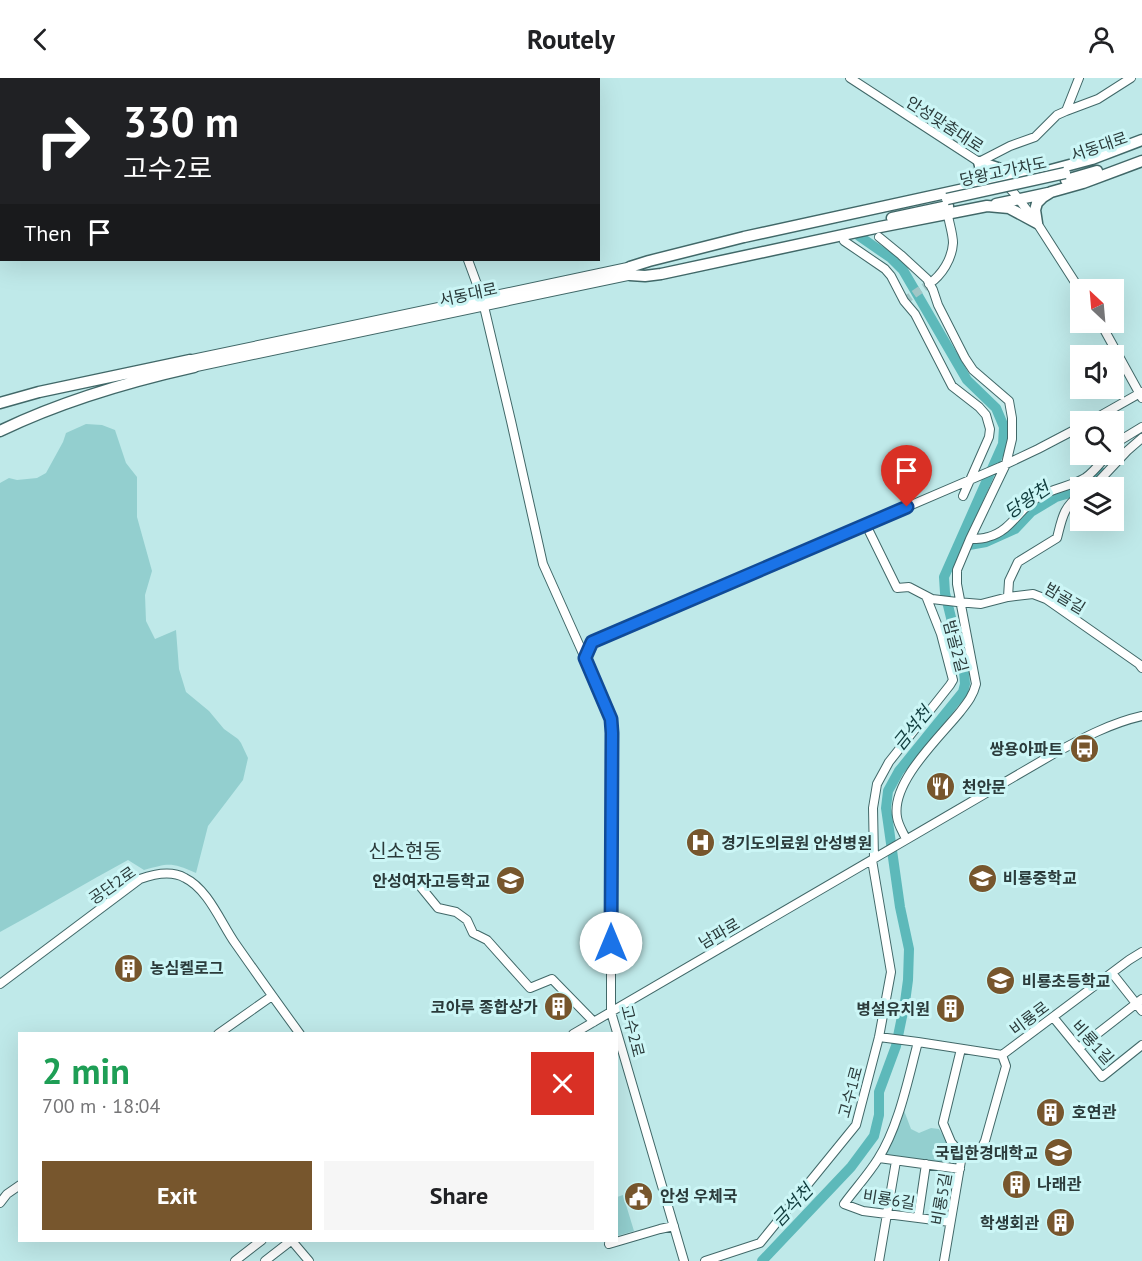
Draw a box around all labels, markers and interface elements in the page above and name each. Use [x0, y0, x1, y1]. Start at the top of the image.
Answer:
text: Routely [527, 22, 615, 56]
icon: back [24, 23, 57, 56]
icon: person [1085, 23, 1118, 56]
street label: 안성맞춤대로 [903, 92, 988, 157]
text: 330 m [123, 94, 239, 149]
icon: right [24, 102, 102, 180]
street label: 서동대로 [1068, 127, 1130, 165]
text: 고수2로 [123, 151, 212, 185]
street label: 당왕고가차도 [958, 152, 1049, 190]
icon: arrive [83, 216, 116, 249]
text: Then [24, 219, 71, 247]
street label: 서동대로 [437, 278, 499, 310]
north arrow [1070, 279, 1124, 333]
map controls [1070, 279, 1124, 531]
button: sound [1070, 345, 1124, 399]
button: search [1070, 411, 1124, 465]
pin [881, 445, 932, 507]
icon: arrive [890, 454, 923, 487]
water label: 당왕천 [1000, 475, 1056, 523]
button: layers [1070, 477, 1124, 531]
street label: 밤골길 [1041, 578, 1089, 618]
street label: 밤골2길 [939, 618, 973, 674]
water label: 금석천 [887, 700, 938, 755]
bus stop icon: 쌍용아파트 [1068, 733, 1100, 765]
place label: 쌍용아파트 [989, 739, 1063, 759]
restaurant icon: 천안문 [925, 771, 957, 803]
place label: 천안문 [962, 777, 1006, 797]
hospital icon: 경기도의료원 안성병원 [684, 827, 716, 859]
place label: 경기도의료원 안성병원 [721, 833, 872, 853]
district label: 신소현동 [368, 838, 442, 864]
street label: 공단2로 [85, 861, 140, 908]
school or university icon: 비룡중학교 [966, 862, 998, 894]
school or university icon: 안성여자고등학교 [495, 865, 527, 897]
place label: 비룡중학교 [1003, 868, 1077, 888]
place label: 안성여자고등학교 [372, 871, 490, 891]
position arrow [579, 911, 643, 975]
street label: 남파로 [695, 913, 743, 953]
building icon: 농심켈로그 [113, 952, 145, 984]
place label: 농심켈로그 [150, 958, 224, 978]
school or university icon: 비룡초등학교 [985, 965, 1017, 997]
place label: 비룡초등학교 [1022, 971, 1111, 991]
building icon: 코아루 종합상가 [543, 991, 575, 1023]
building icon: 병설유치원 [935, 993, 967, 1025]
place label: 코아루 종합상가 [431, 997, 538, 1017]
street label: 비룡로 [1005, 997, 1053, 1039]
place label: 병설유치원 [856, 999, 930, 1019]
street label: 고수2로 [617, 1003, 649, 1059]
street label: 비룡1길 [1068, 1016, 1118, 1068]
text: 2 min [42, 1047, 130, 1094]
button: close [531, 1052, 594, 1115]
street label: 고수1로 [833, 1064, 867, 1120]
text: 700 m · 18:04 [42, 1093, 160, 1119]
building icon: 호연관 [1035, 1096, 1067, 1128]
place label: 호연관 [1072, 1102, 1116, 1122]
school or university icon: 국립한경대학교 [1043, 1137, 1075, 1169]
place label: 국립한경대학교 [935, 1143, 1038, 1163]
button: Exit [42, 1161, 312, 1230]
button: Share [324, 1161, 594, 1230]
building icon: 나래관 [1000, 1168, 1032, 1200]
street label: 비룡5길 [927, 1171, 955, 1227]
place label: 나래관 [1037, 1174, 1081, 1194]
water label: 금석천 [767, 1177, 819, 1231]
public building icon: 안성 우체국 [623, 1180, 655, 1212]
street label: 비룡6길 [861, 1185, 917, 1213]
place label: 안성 우체국 [660, 1186, 738, 1206]
building icon: 학생회관 [1044, 1207, 1076, 1239]
place label: 학생회관 [980, 1213, 1039, 1233]

